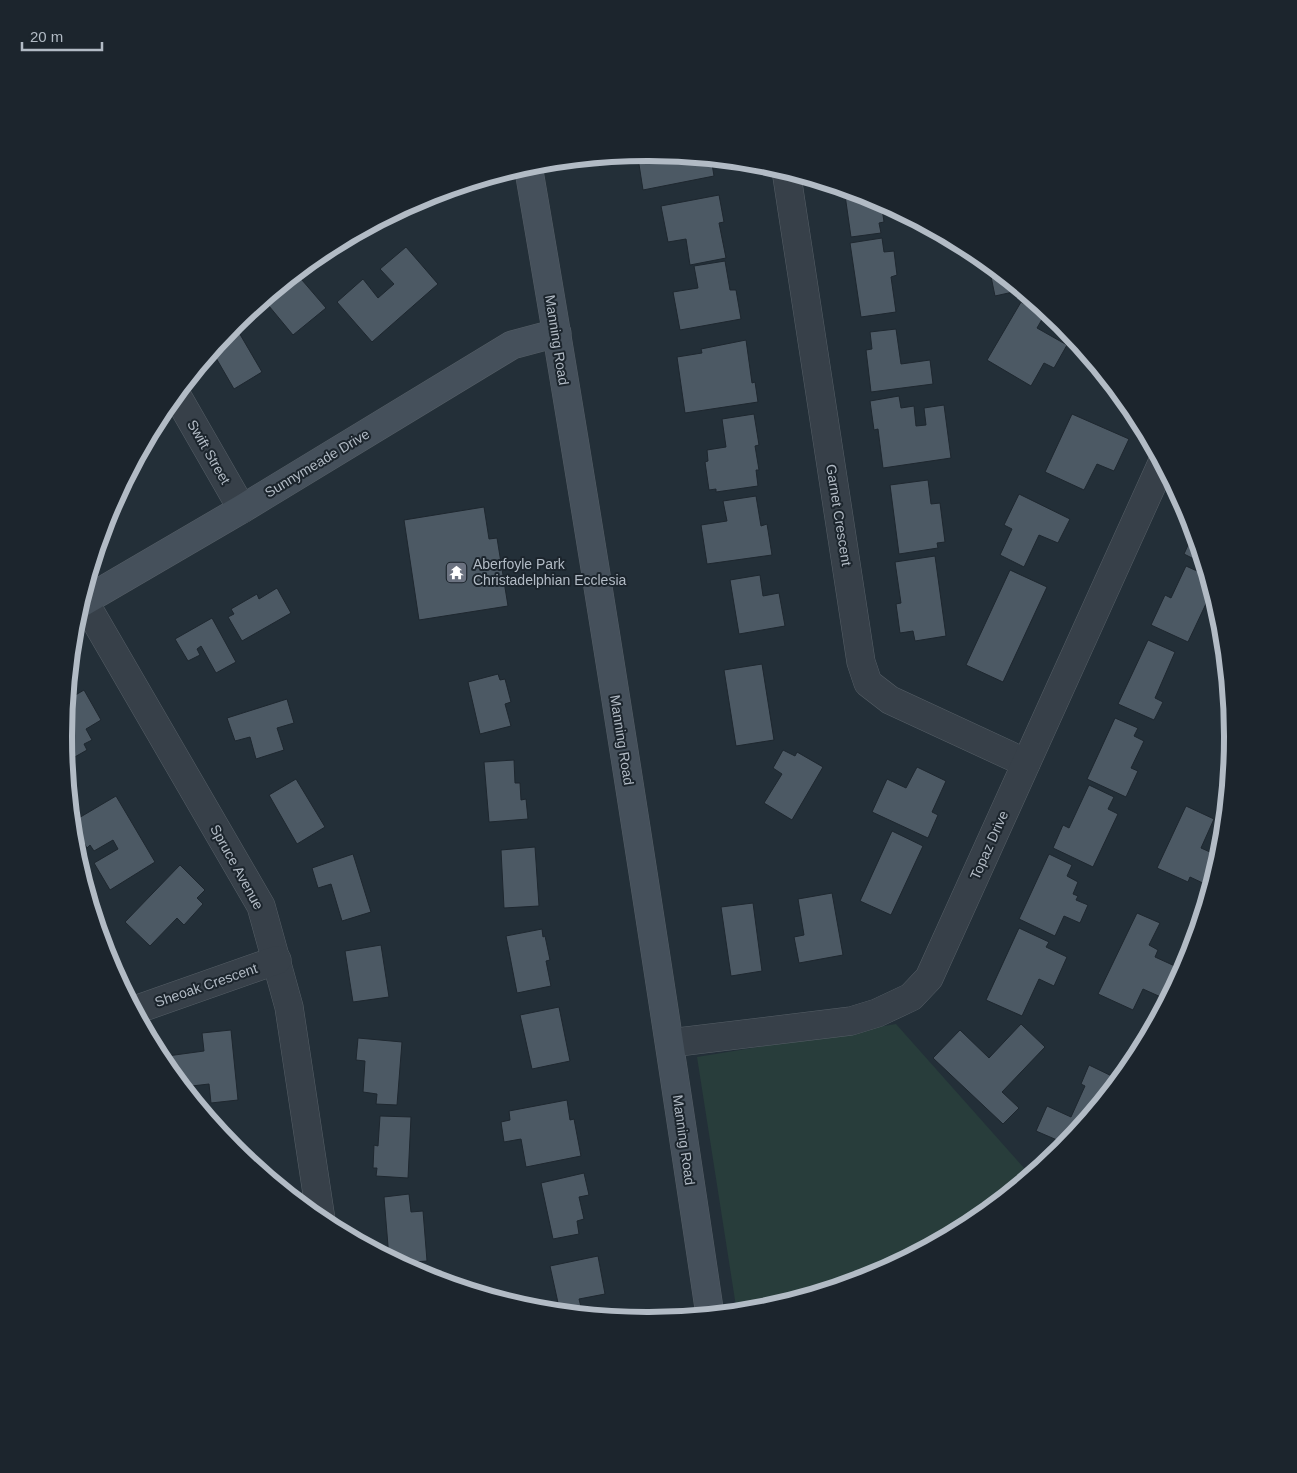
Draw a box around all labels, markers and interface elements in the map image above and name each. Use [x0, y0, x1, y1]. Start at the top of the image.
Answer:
scale bar [22, 20, 102, 52]
text: 20 m [30, 28, 63, 45]
street label: Manning Road [542, 294, 572, 386]
street label: Swift Street [184, 417, 234, 487]
street label: Sunnymeade Drive [262, 425, 372, 501]
street label: Garnet Crescent [823, 463, 855, 567]
place label: Aberfoyle Park Christadelphian Ecclesia [473, 556, 627, 588]
temple icon: Aberfoyle Park Christadelphian Ecclesia [445, 560, 469, 584]
street label: Manning Road [607, 694, 637, 786]
street label: Topaz Drive [967, 808, 1011, 882]
street label: Spruce Avenue [207, 822, 267, 912]
street label: Sheoak Crescent [153, 960, 259, 1010]
street label: Manning Road [670, 1094, 698, 1186]

